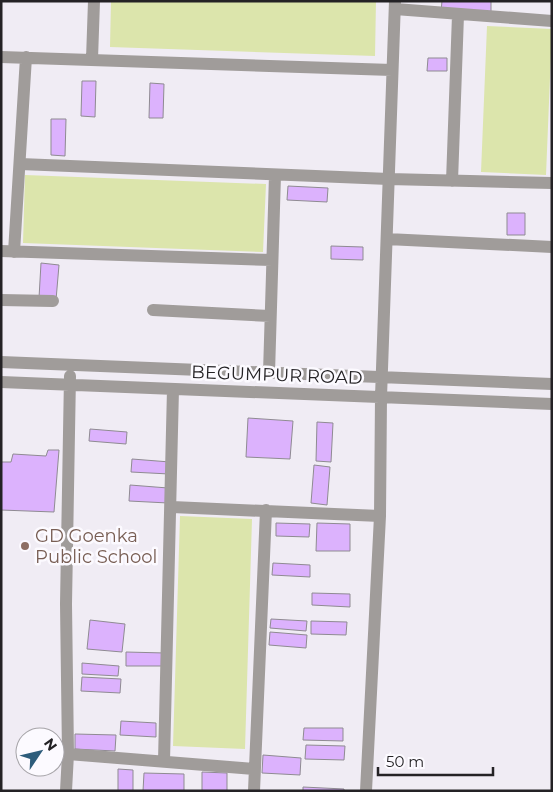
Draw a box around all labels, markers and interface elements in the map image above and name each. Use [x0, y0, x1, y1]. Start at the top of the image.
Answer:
street label: BEGUMPUR ROAD [191, 361, 363, 389]
place label: GD Goenka Public School [35, 525, 157, 568]
marker: GD Goenka Public School [19, 540, 31, 552]
north arrow [15, 727, 65, 777]
text: N [40, 735, 61, 754]
scale bar [378, 744, 493, 776]
text: 50 m [386, 752, 424, 771]

